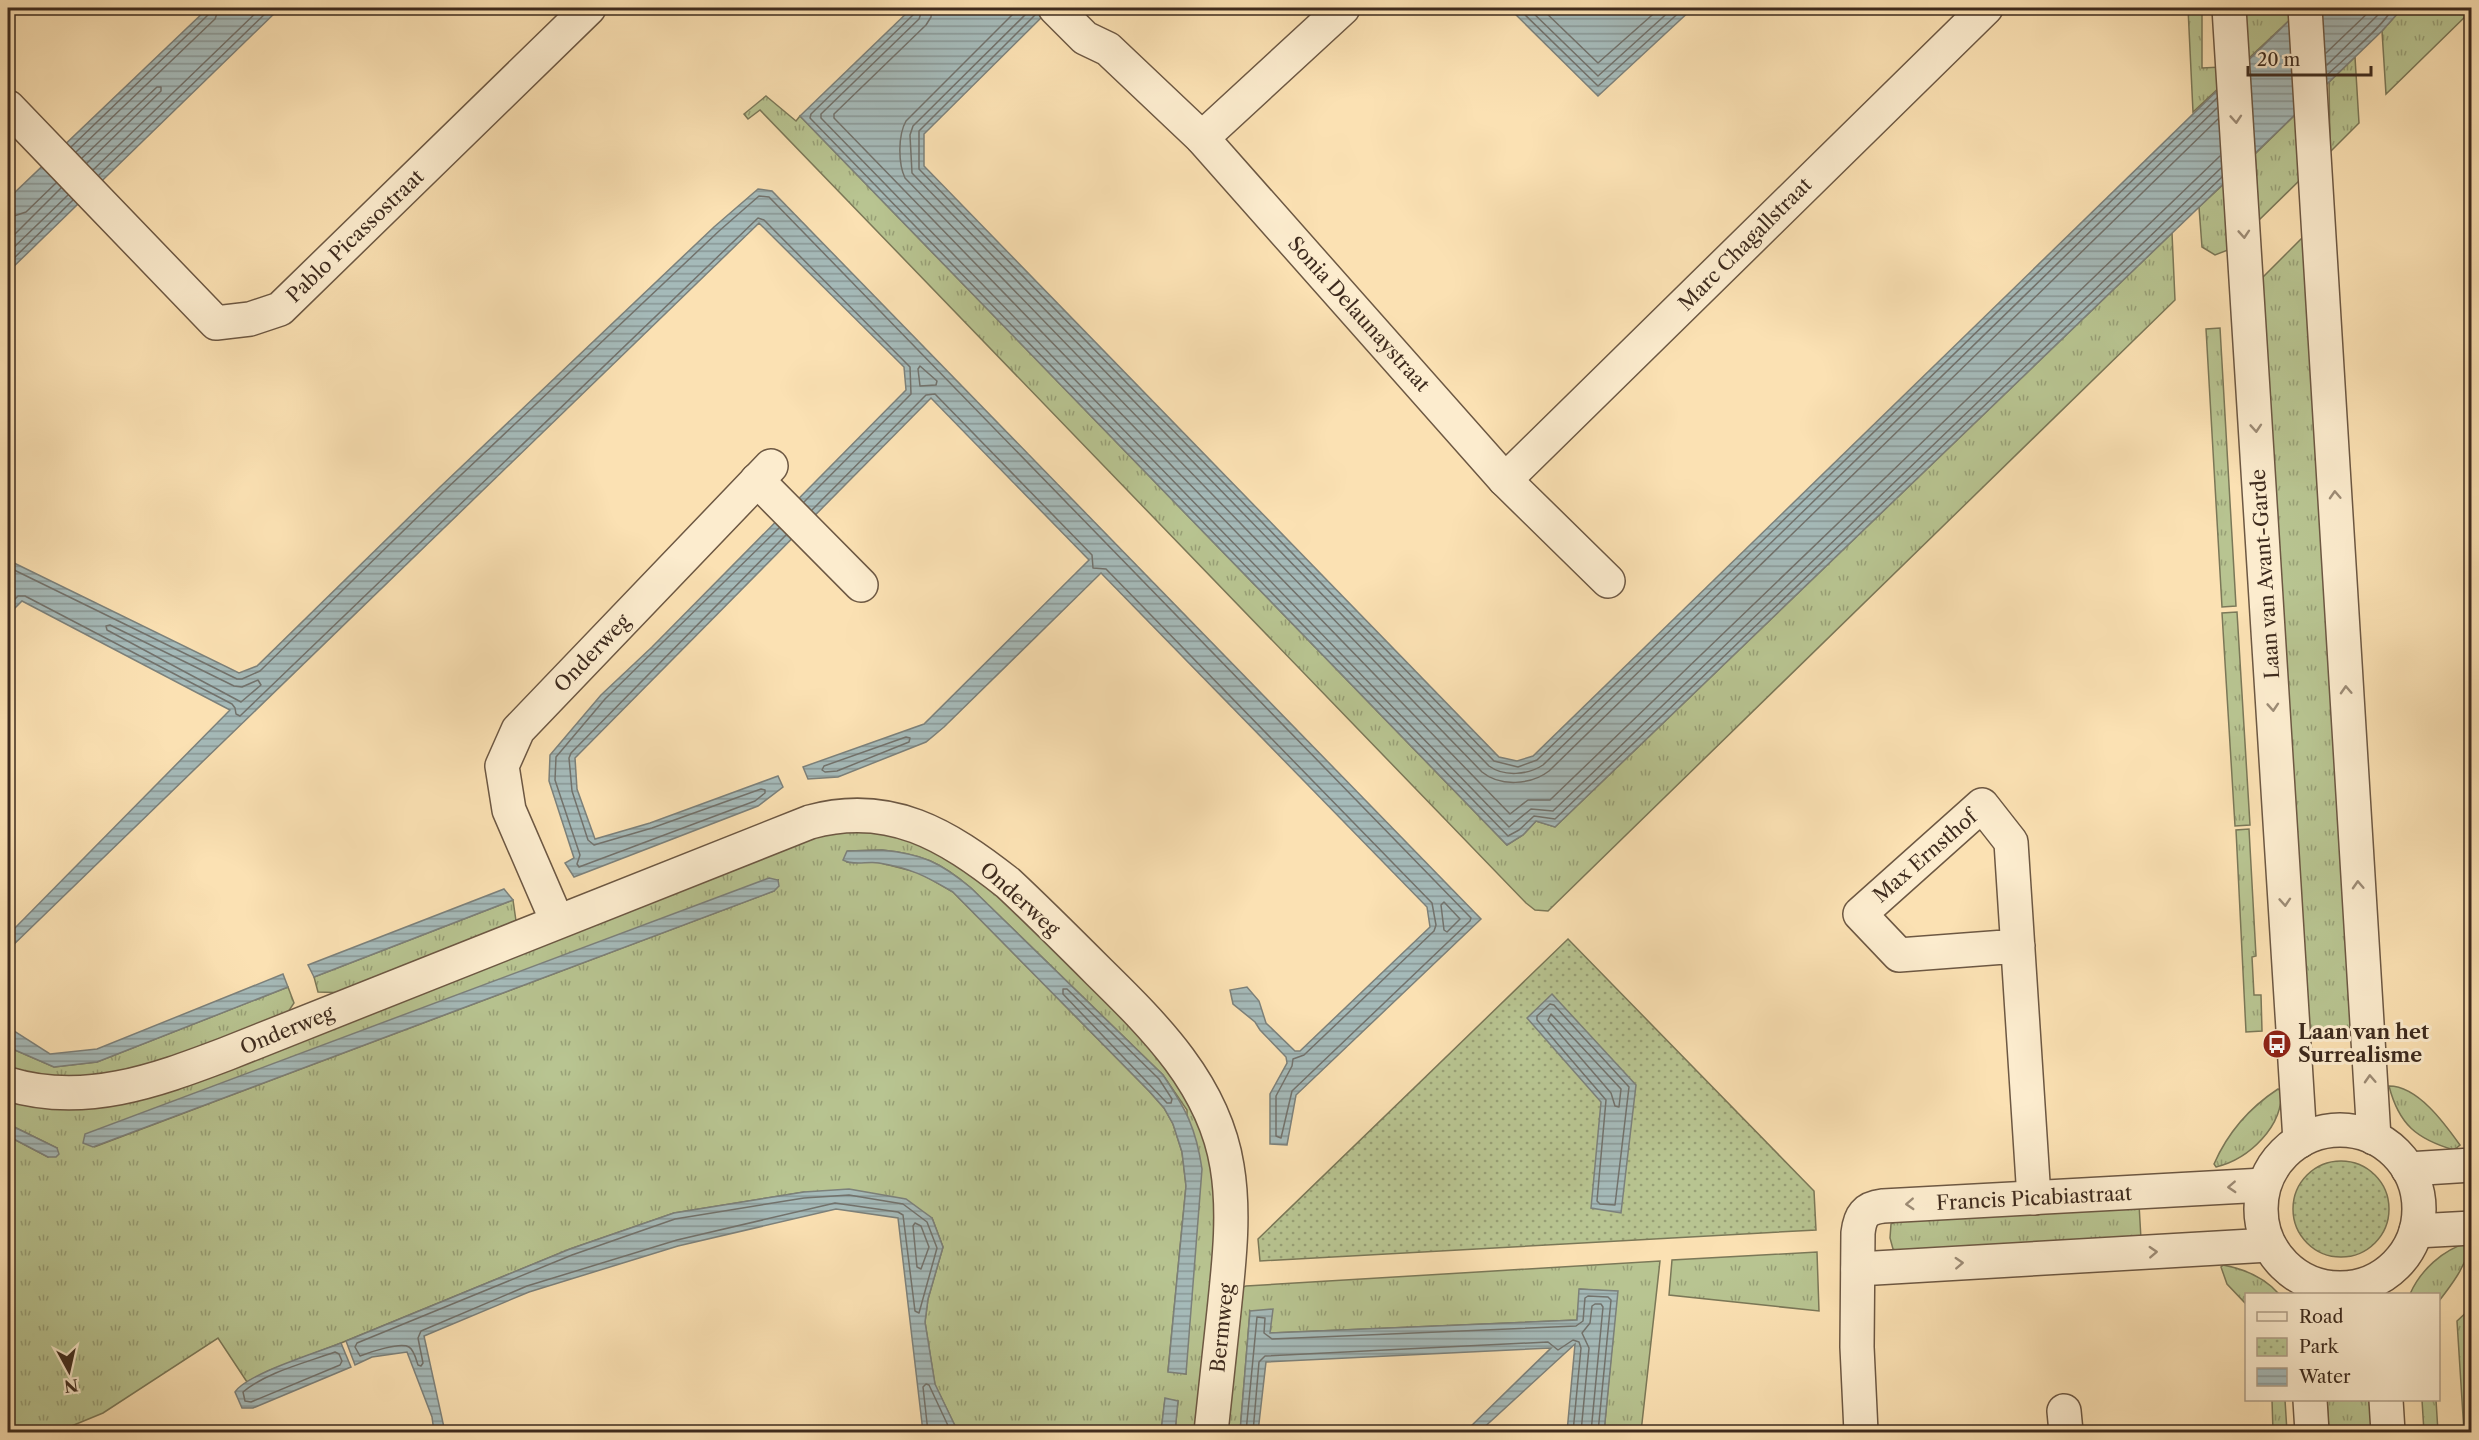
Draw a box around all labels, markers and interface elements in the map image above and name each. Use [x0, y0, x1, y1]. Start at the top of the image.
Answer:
scale bar [2248, 39, 2371, 77]
text: 20 m [2257, 49, 2301, 71]
one-way arrow [2229, 114, 2242, 123]
street label: Pablo Picassostraat [281, 164, 429, 308]
street label: Marc Chagallstraat [1674, 173, 1816, 315]
one-way arrow [2237, 229, 2250, 238]
street label: Sonia Delaunaystraat [1283, 232, 1435, 396]
one-way arrow [2249, 424, 2262, 433]
street label: Laan van Avant-Garde [2246, 468, 2284, 680]
one-way arrow [2328, 491, 2341, 500]
street label: Onderweg [549, 609, 635, 697]
one-way arrow [2340, 685, 2353, 694]
one-way arrow [2267, 702, 2280, 711]
street label: Max Ernsthof [1868, 803, 1984, 908]
street label: Onderweg [975, 857, 1065, 941]
one-way arrow [2352, 880, 2365, 889]
one-way arrow [2279, 897, 2292, 906]
street label: Onderweg [237, 1000, 338, 1060]
place label: Laan van het Surrealisme [2298, 1020, 2429, 1067]
bus stop icon: Laan van het Surrealisme [2261, 1028, 2293, 1060]
one-way arrow [2364, 1075, 2377, 1084]
one-way arrow [2227, 1180, 2236, 1193]
street label: Francis Picabiastraat [1935, 1181, 2133, 1215]
one-way arrow [1906, 1198, 1915, 1211]
one-way arrow [2149, 1246, 2158, 1259]
one-way arrow [1954, 1257, 1963, 1270]
street label: Bermweg [1205, 1282, 1239, 1374]
legend [2245, 1293, 2440, 1401]
text: Road [2299, 1306, 2344, 1328]
text: Park [2299, 1336, 2340, 1358]
north arrow [39, 1341, 99, 1401]
text: Water [2298, 1366, 2351, 1388]
text: N [63, 1375, 79, 1397]

